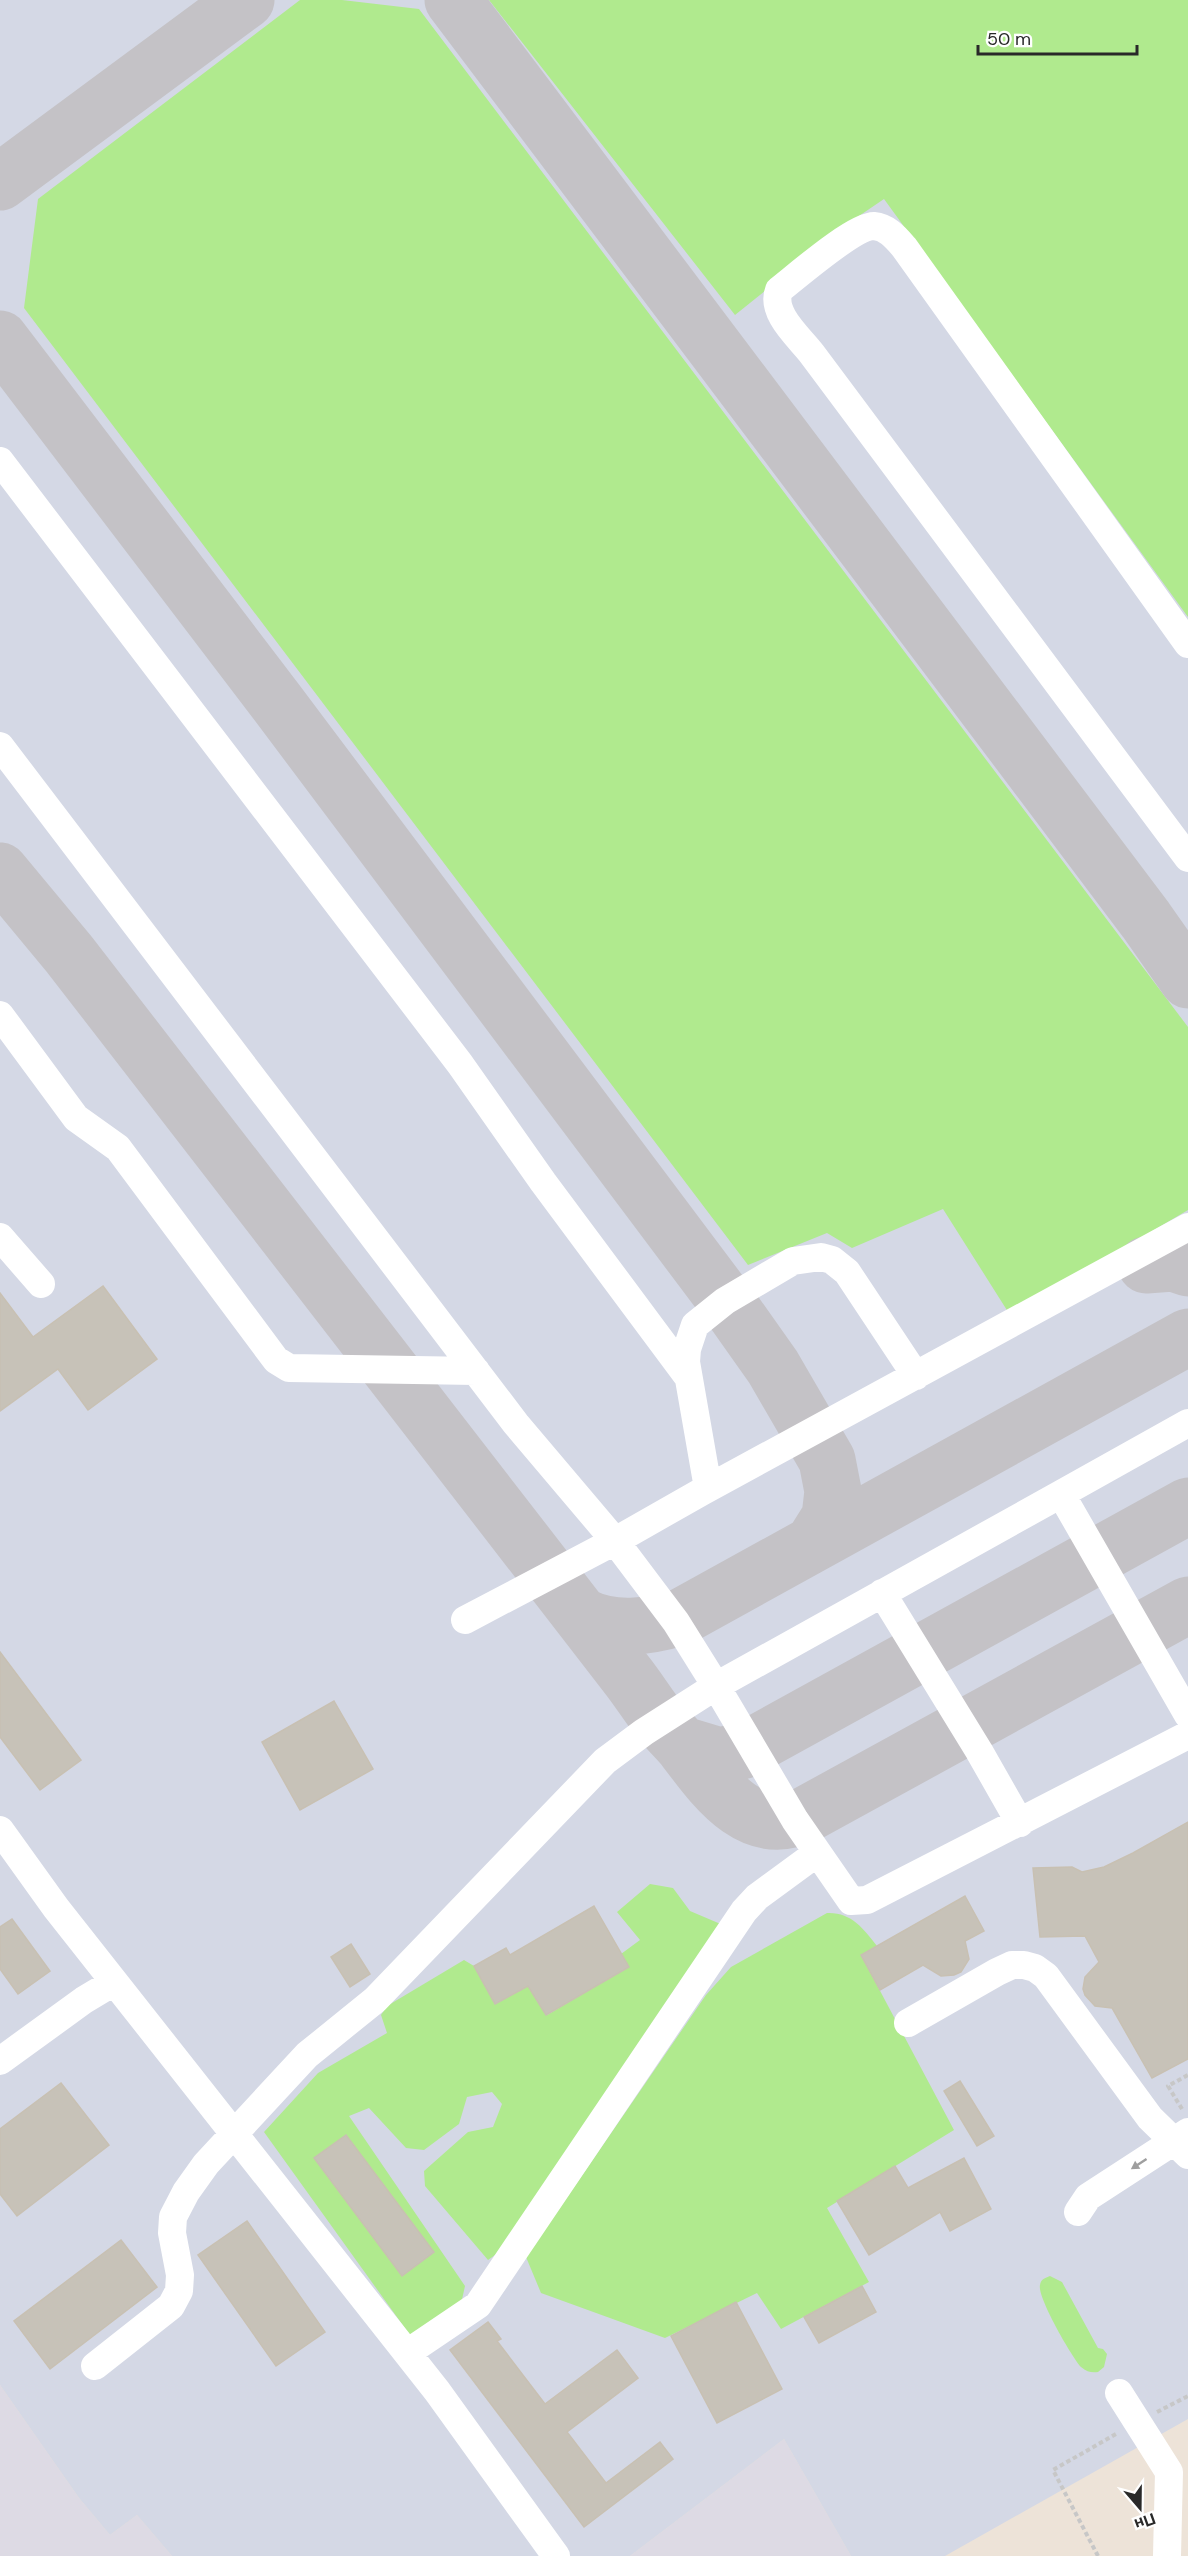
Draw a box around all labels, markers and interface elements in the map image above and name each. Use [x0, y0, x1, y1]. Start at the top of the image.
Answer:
scale bar [978, 18, 1137, 56]
text: 50 m [987, 27, 1031, 51]
one-way arrow [1131, 2158, 1147, 2169]
north arrow [1110, 2478, 1170, 2538]
text: Пн [1131, 2508, 1158, 2535]

